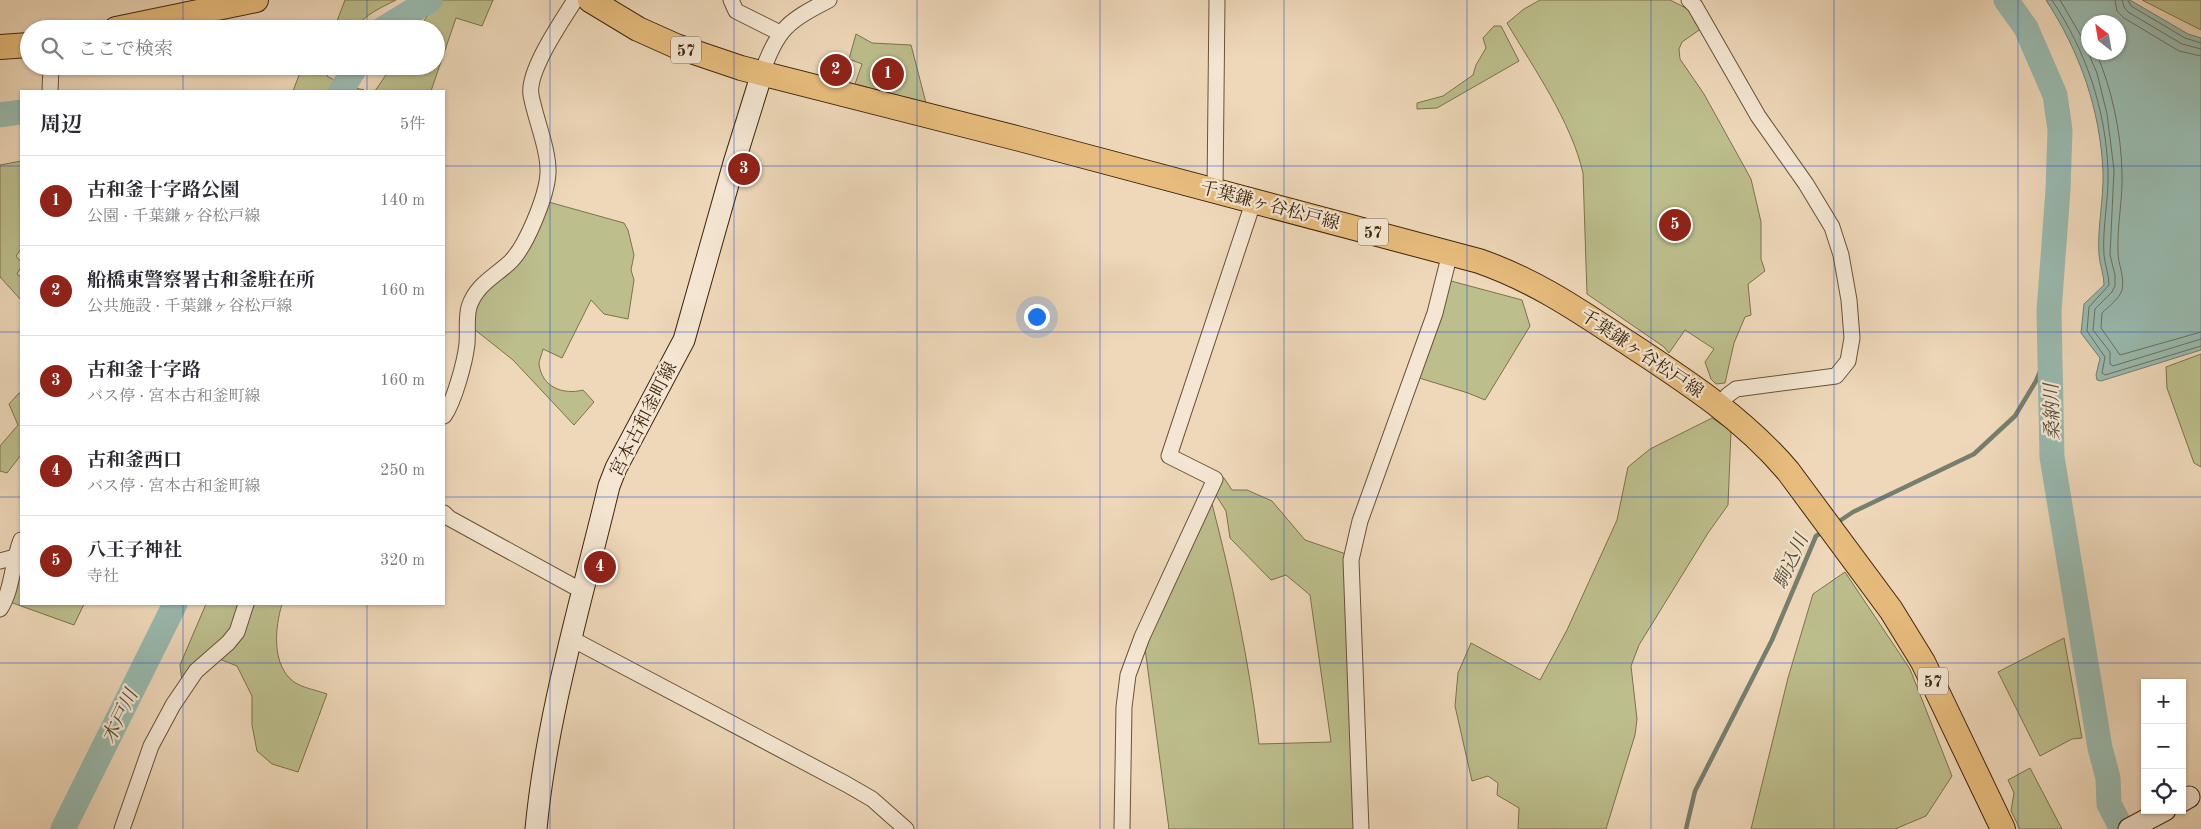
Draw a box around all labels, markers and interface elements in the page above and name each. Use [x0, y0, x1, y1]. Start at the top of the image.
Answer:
north arrow [2081, 15, 2126, 60]
search box [20, 20, 445, 75]
icon: search [38, 34, 66, 62]
road number: 57 [671, 36, 701, 64]
text: ここで検索 [78, 41, 173, 60]
pin: 2 [820, 51, 852, 89]
pin: 1 [872, 55, 904, 93]
text: 周辺 [40, 115, 82, 136]
text: 5件 [400, 117, 425, 133]
pin: 3 [728, 150, 760, 188]
street label: 千葉鎌ヶ谷松戸線 [1198, 177, 1342, 233]
text: 古和釜十字路公園 [87, 182, 239, 201]
text: 1 [51, 193, 61, 209]
text: 140 m [380, 193, 425, 209]
pin: 5 [1659, 206, 1691, 244]
text: 公園 · 千葉鎌ヶ谷松戸線 [87, 209, 260, 225]
road number: 57 [1358, 218, 1388, 246]
text: 船橋東警察署古和釜駐在所 [87, 272, 315, 291]
text: 2 [51, 283, 61, 299]
text: 160 m [380, 283, 425, 299]
text: 公共施設 · 千葉鎌ヶ谷松戸線 [87, 299, 292, 315]
your location [1024, 304, 1050, 330]
street label: 千葉鎌ヶ谷松戸線 [1577, 304, 1707, 402]
street label: 宮本古和釜町線 [605, 358, 681, 480]
text: 古和釜十字路 [87, 362, 201, 381]
text: 3 [51, 373, 61, 389]
text: 160 m [380, 373, 425, 389]
water label: 桑納川 [2041, 381, 2063, 441]
text: バス停 · 宮本古和釜町線 [87, 389, 260, 405]
text: 古和釜西口 [87, 452, 182, 471]
text: 4 [51, 463, 61, 479]
text: 250 m [380, 463, 425, 479]
text: バス停 · 宮本古和釜町線 [87, 479, 260, 495]
water label: 駒込川 [1770, 530, 1814, 592]
text: 八王子神社 [87, 542, 182, 561]
pin: 4 [584, 548, 616, 586]
text: 5 [51, 553, 61, 569]
text: 320 m [380, 553, 425, 569]
text: 寺社 [87, 569, 119, 585]
road number: 57 [1918, 668, 1948, 694]
map controls [2141, 679, 2186, 814]
button: + [2141, 679, 2186, 724]
water label: 木戸川 [98, 685, 143, 747]
button: − [2141, 724, 2186, 769]
button: locate [2141, 769, 2186, 814]

